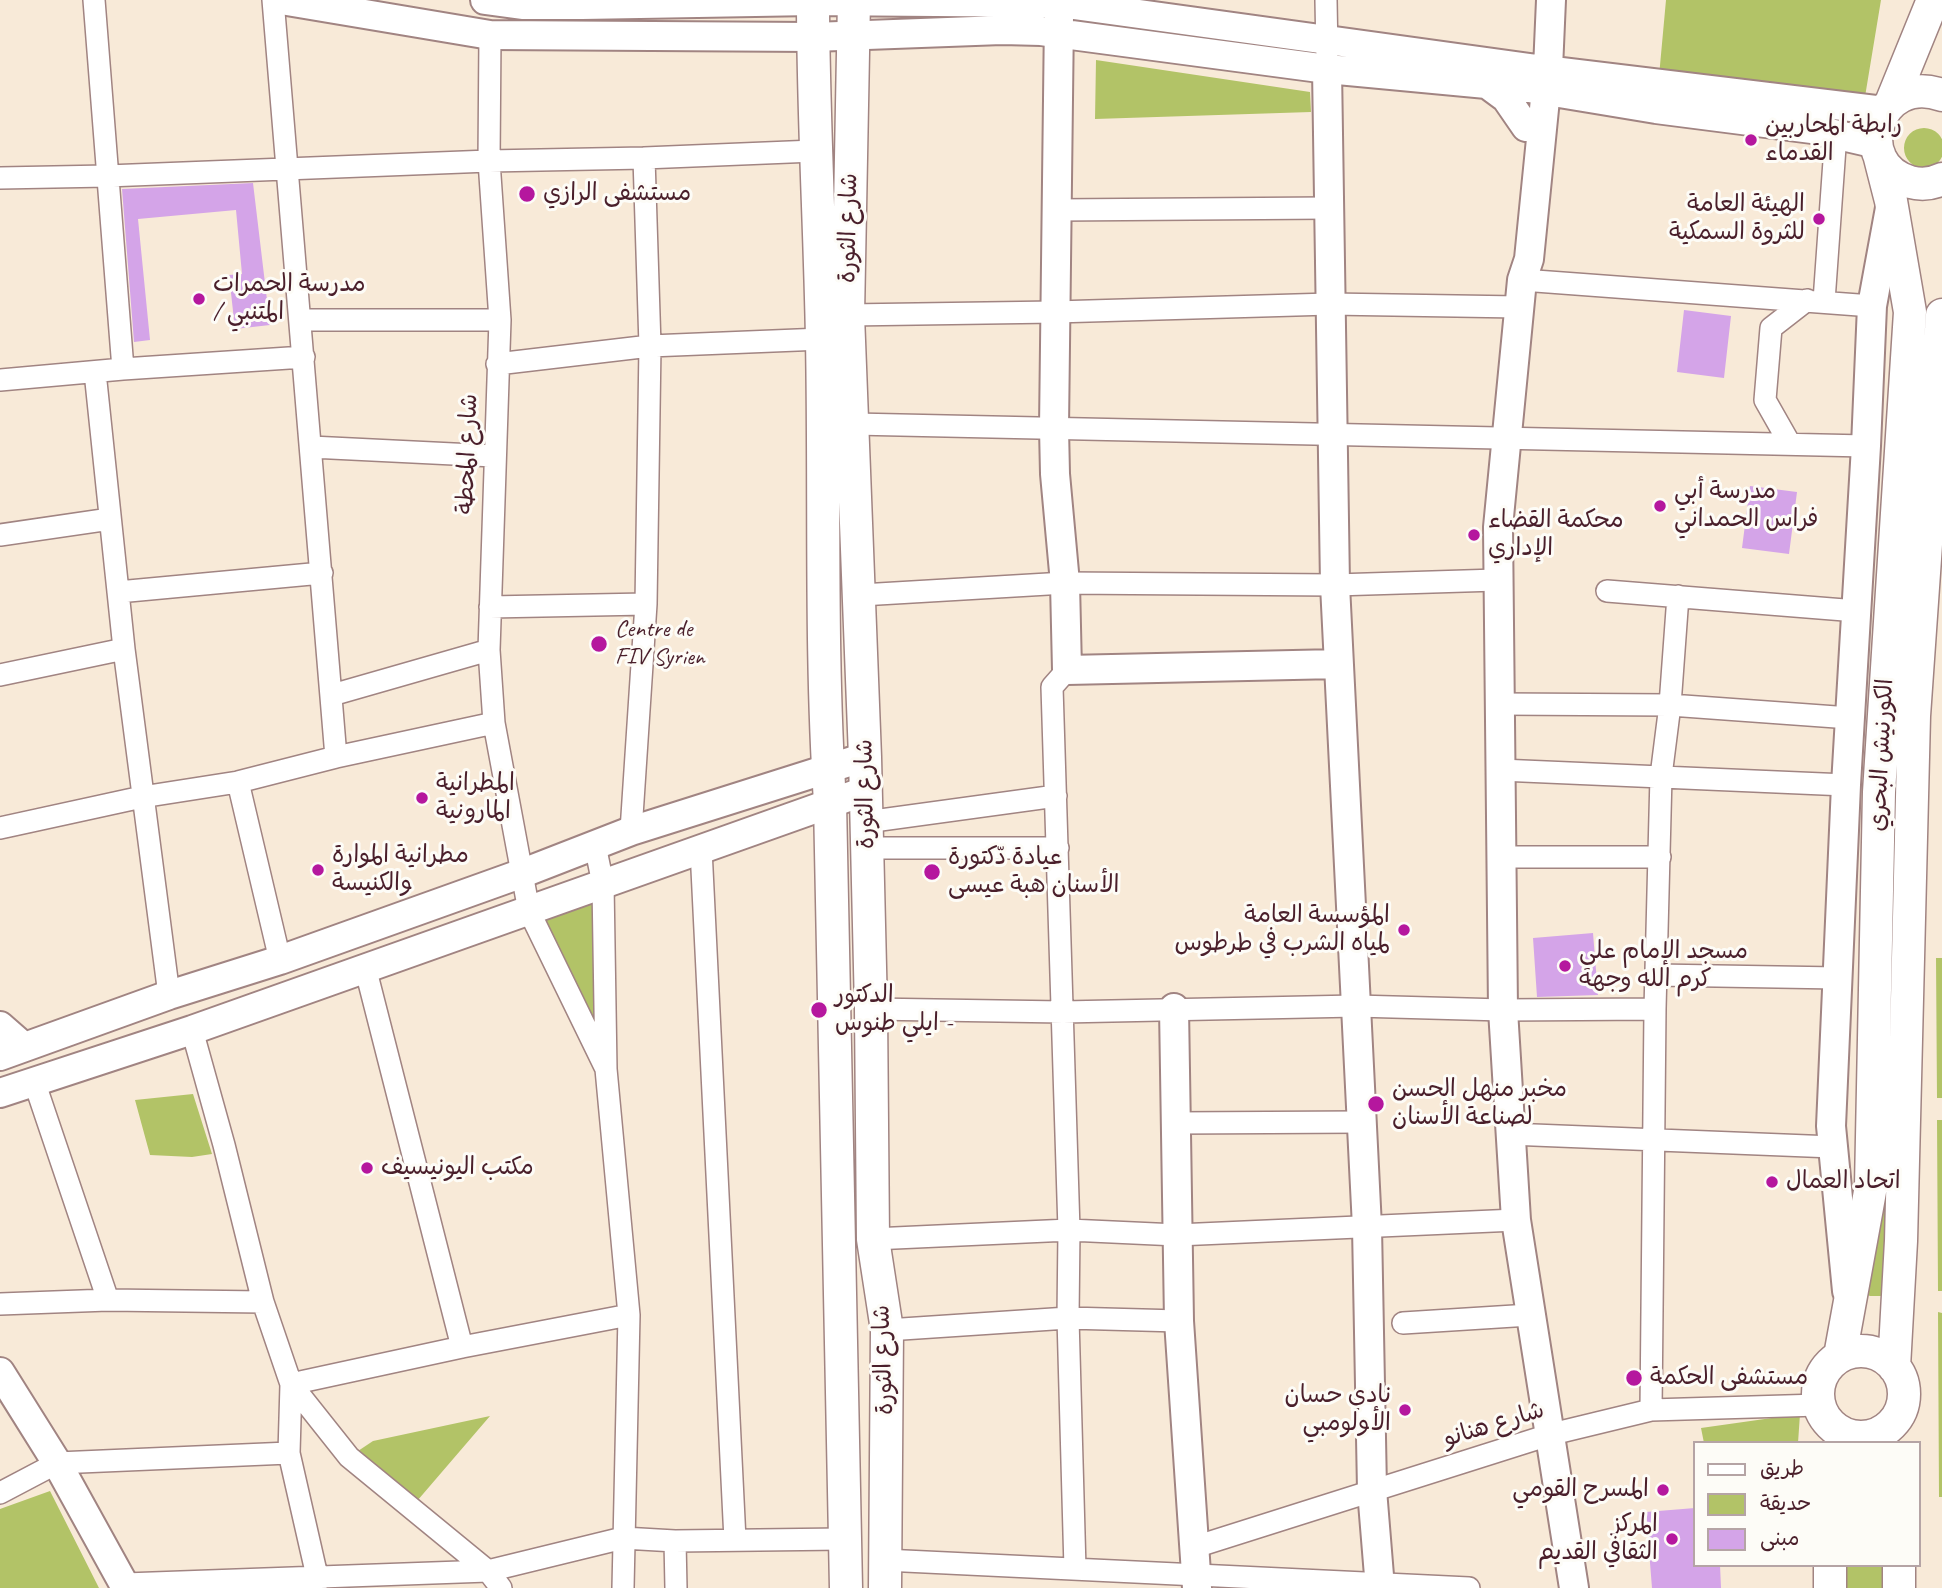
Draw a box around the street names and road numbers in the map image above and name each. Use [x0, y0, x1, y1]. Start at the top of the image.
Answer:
street label: شارع الثورة [834, 173, 864, 283]
street label: شارع المحطة [452, 393, 484, 515]
street label: الكورنيش البحري [1864, 678, 1900, 832]
street label: شارع الثورة [851, 739, 881, 849]
street label: شارع الثورة [868, 1304, 900, 1416]
street label: شارع هنانو [1440, 1396, 1548, 1454]

